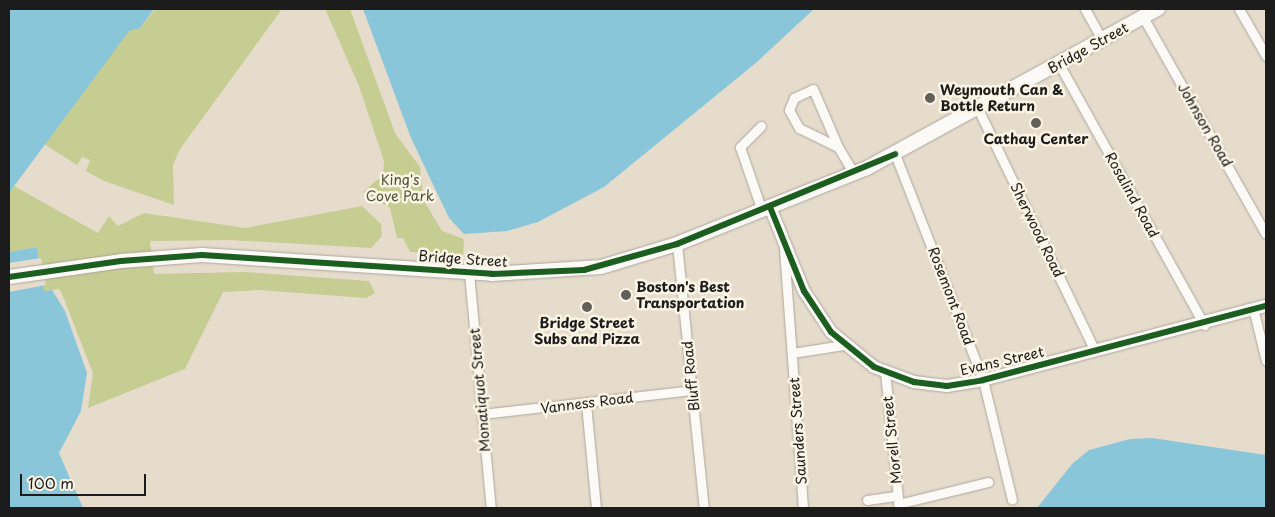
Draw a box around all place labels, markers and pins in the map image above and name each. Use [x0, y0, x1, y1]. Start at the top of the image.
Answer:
place label: Weymouth Can & Bottle Return [940, 82, 1064, 114]
marker: Weymouth Can & Bottle Return [924, 92, 936, 104]
marker: Cathay Center [1030, 117, 1042, 129]
place label: Cathay Center [983, 131, 1089, 147]
place label: Boston's Best Transportation [636, 279, 744, 312]
marker: Boston's Best Transportation [620, 289, 632, 301]
marker: Bridge Street Subs and Pizza [581, 301, 593, 313]
place label: Bridge Street Subs and Pizza [533, 315, 641, 348]

